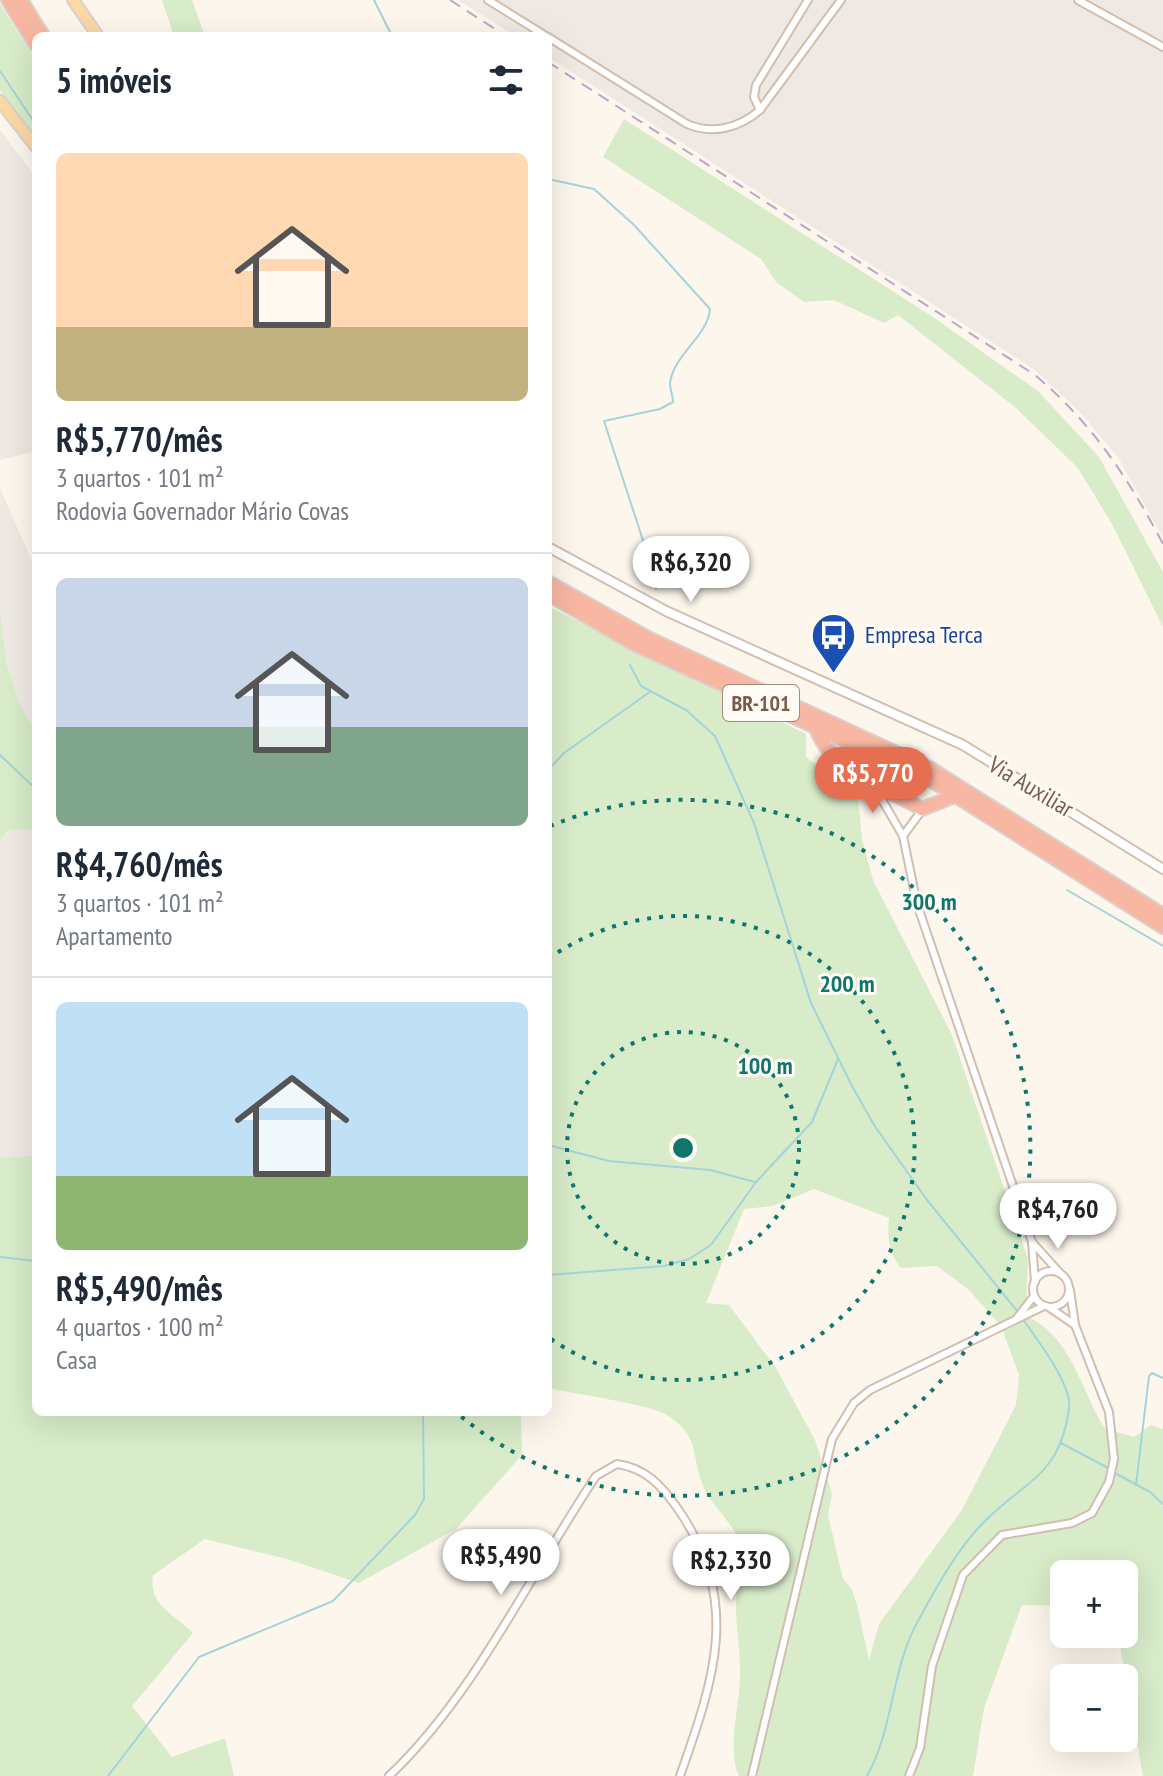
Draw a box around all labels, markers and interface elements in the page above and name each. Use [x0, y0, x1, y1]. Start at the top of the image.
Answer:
text: 5 imóveis [56, 58, 172, 102]
icon: filters [484, 58, 528, 102]
icon: home [220, 205, 364, 349]
text: R$5,770/mês [56, 417, 223, 461]
text: 3 quartos · 101 m² [56, 461, 224, 494]
text: Rodovia Governador Mário Covas [56, 494, 349, 527]
pin: R$6,320 [617, 536, 765, 604]
text: R$6,320 [651, 545, 731, 578]
bus stop icon: Empresa Terca [810, 611, 858, 674]
place label: Empresa Terca [865, 619, 983, 650]
icon: home [220, 630, 364, 774]
road number: BR-101 [723, 685, 799, 721]
pin: R$5,770 [799, 747, 947, 815]
street label: Via Auxiliar [982, 749, 1080, 824]
text: R$5,770 [833, 756, 913, 789]
text: R$4,760/mês [56, 842, 223, 886]
text: 3 quartos · 101 m² [56, 886, 224, 919]
text: 300 m [901, 886, 957, 917]
text: Apartamento [56, 919, 173, 952]
text: 200 m [819, 968, 875, 999]
text: 100 m [737, 1050, 793, 1081]
icon: home [220, 1054, 364, 1198]
centre of rings [669, 1134, 697, 1162]
pin: R$4,760 [984, 1183, 1132, 1251]
text: R$4,760 [1018, 1192, 1098, 1225]
text: R$5,490/mês [56, 1266, 223, 1310]
text: 4 quartos · 100 m² [56, 1310, 224, 1343]
text: Casa [56, 1343, 97, 1376]
pin: R$5,490 [427, 1529, 575, 1597]
pin: R$2,330 [657, 1534, 805, 1602]
text: R$5,490 [461, 1538, 541, 1571]
text: R$2,330 [691, 1543, 771, 1576]
map controls [1050, 1560, 1138, 1752]
button: + [1050, 1560, 1138, 1648]
button: − [1050, 1664, 1138, 1752]

